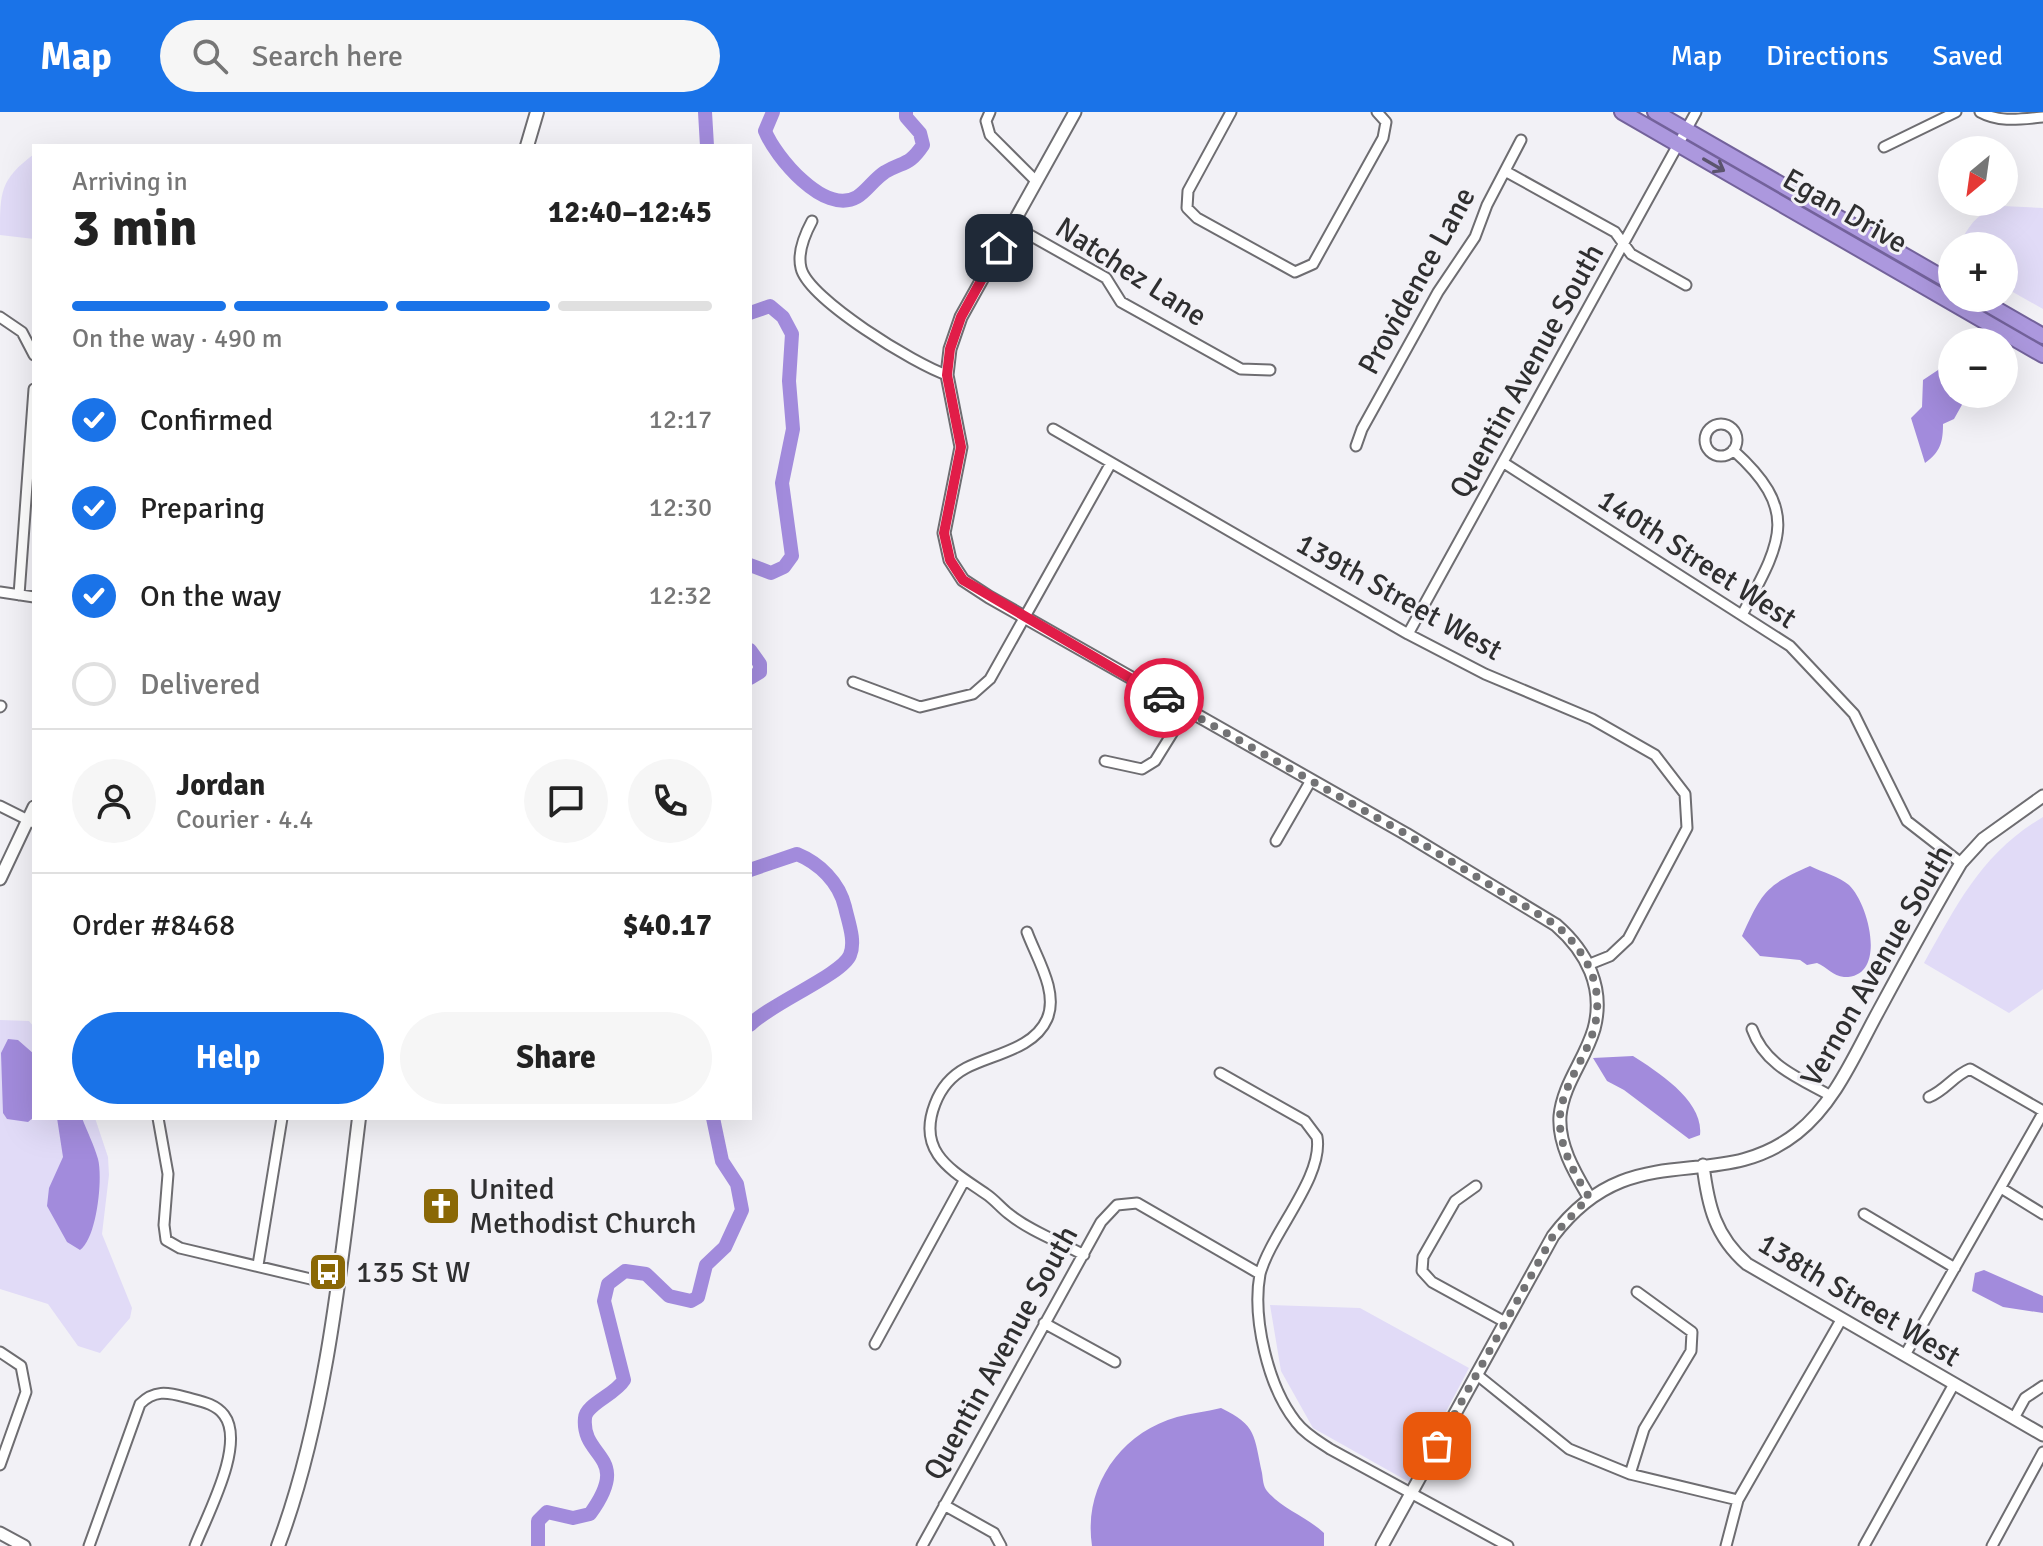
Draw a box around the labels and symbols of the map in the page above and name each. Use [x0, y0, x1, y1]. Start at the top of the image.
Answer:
north arrow [1938, 136, 2018, 216]
one-way arrow [1702, 157, 1725, 173]
street label: Egan Drive [1776, 161, 1914, 261]
street label: Providence Lane [1350, 181, 1484, 381]
street label: Natchez Lane [1048, 209, 1214, 335]
pin [965, 214, 1033, 282]
street label: Quentin Avenue South [1442, 237, 1612, 505]
street label: 140th Street West [1591, 481, 1803, 637]
street label: 139th Street West [1290, 525, 1508, 669]
courier [1124, 658, 1204, 738]
street label: Vernon Avenue South [1793, 839, 1961, 1093]
place label: United Methodist Church [469, 1171, 697, 1242]
church icon: United Methodist Church [420, 1185, 462, 1227]
street label: Quentin Avenue South [916, 1219, 1086, 1487]
street label: 138th Street West [1751, 1225, 1967, 1375]
bus stop icon: 135 St W [307, 1251, 349, 1293]
place label: 135 St W [356, 1254, 470, 1291]
pin [1403, 1412, 1471, 1480]

